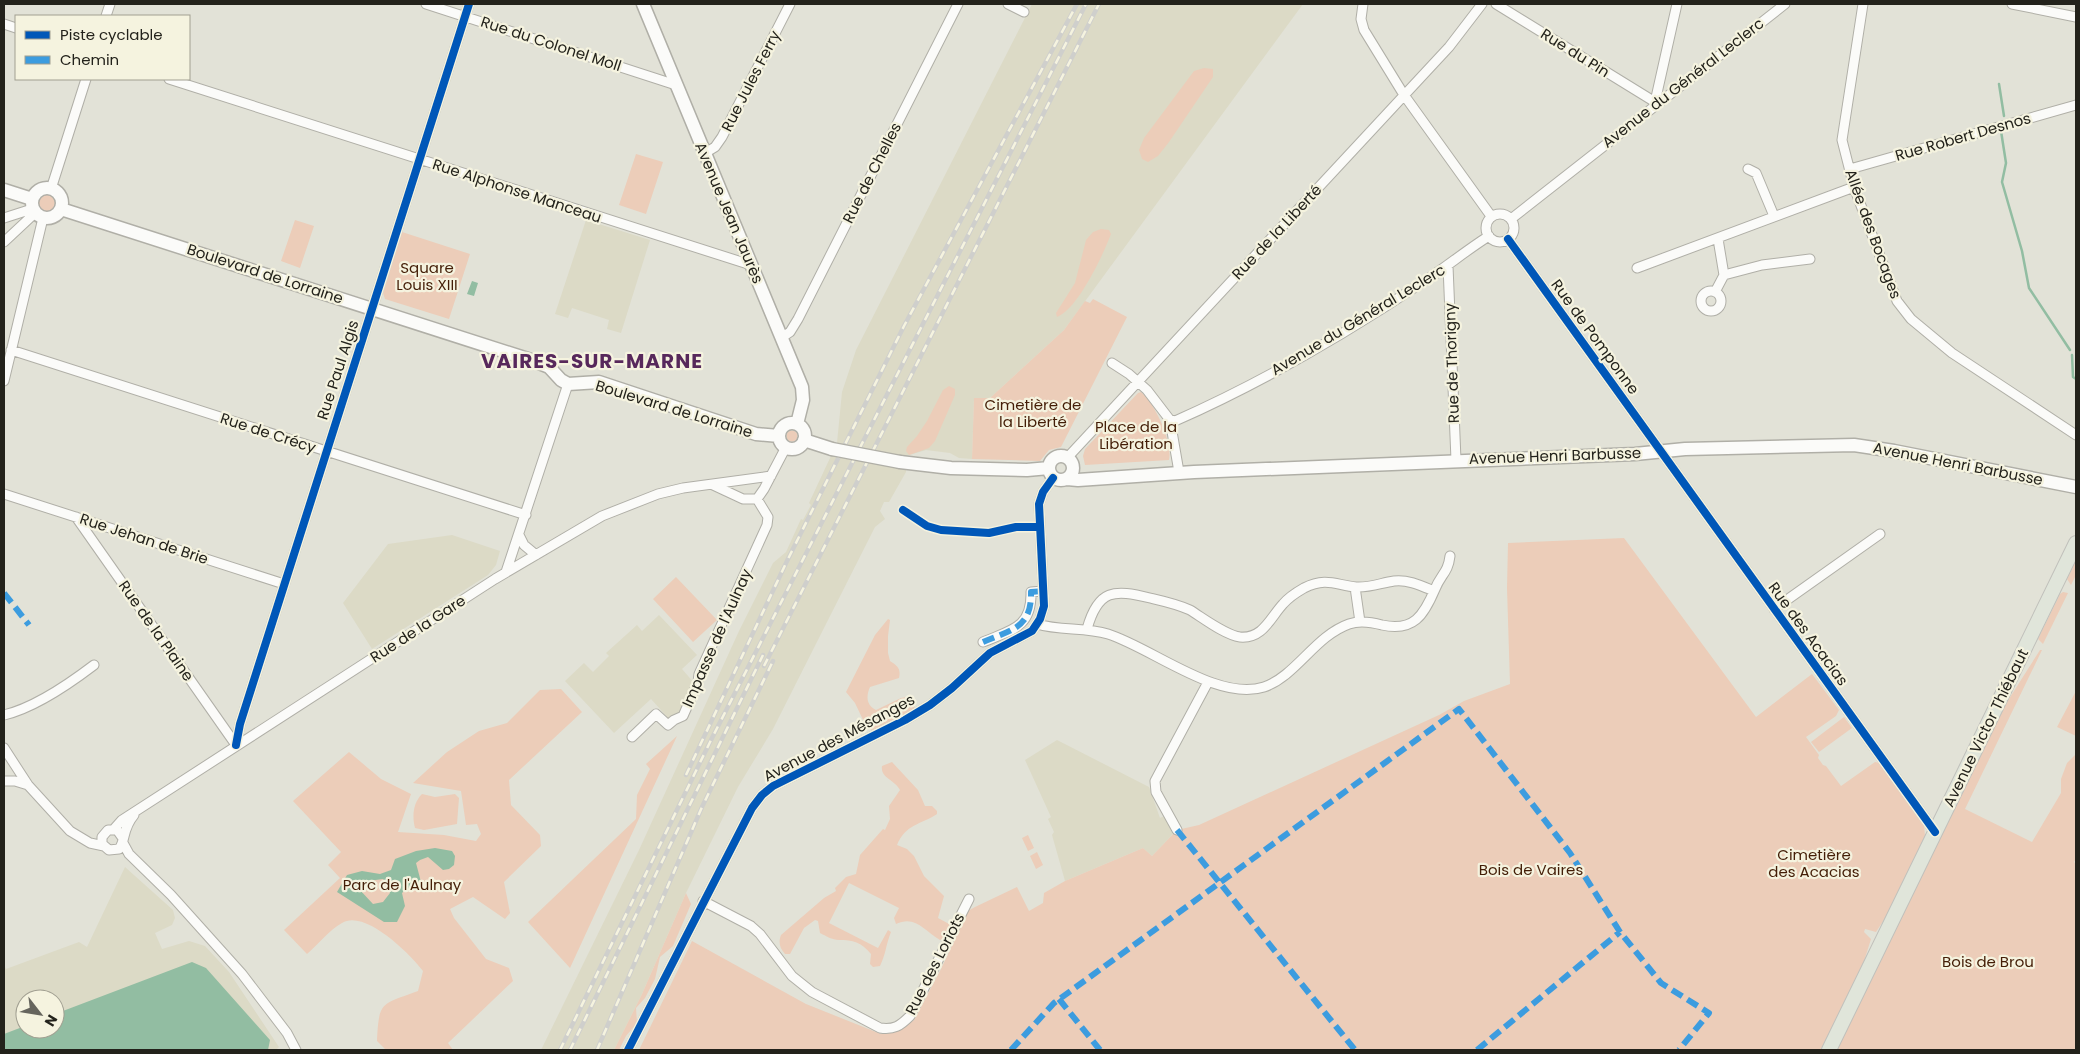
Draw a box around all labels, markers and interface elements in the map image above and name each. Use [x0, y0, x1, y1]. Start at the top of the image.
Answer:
street label: Rue du Colonel Moll [478, 11, 624, 76]
street label: Avenue du Général Leclerc [1597, 13, 1768, 152]
legend [15, 15, 190, 80]
street label: Rue du Pin [1537, 23, 1614, 82]
text: Piste cyclable [60, 24, 163, 45]
street label: Rue Jules Ferry [716, 26, 785, 135]
text: Chemin [60, 49, 119, 70]
street label: Rue Robert Desnos [1893, 107, 2033, 166]
street label: Rue de Chelles [837, 119, 906, 227]
street label: Avenue Jean Jaurès [690, 139, 769, 287]
street label: Rue Alphonse Manceau [430, 153, 604, 228]
street label: Allée des Bocages [1840, 166, 1907, 302]
street label: Rue de la Liberté [1227, 179, 1326, 284]
street label: Boulevard de Lorraine [184, 238, 346, 309]
park label: Square Louis XIII [396, 257, 458, 295]
street label: Avenue du Général Leclerc [1267, 259, 1449, 380]
street label: Rue de Pomponne [1547, 275, 1644, 398]
street label: Rue de Thorigny [1439, 302, 1464, 423]
street label: Rue Paul Algis [312, 317, 364, 422]
district label: VAIRES-SUR-MARNE [481, 347, 703, 375]
street label: Boulevard de Lorraine [593, 375, 755, 442]
park label: Cimetière de la Liberté [985, 394, 1081, 432]
street label: Rue de Crécy [218, 407, 319, 458]
park label: Place de la Libération [1095, 416, 1177, 454]
street label: Avenue Henri Barbusse [1871, 437, 2045, 490]
street label: Avenue Henri Barbusse [1468, 442, 1642, 469]
street label: Rue Jehan de Brie [77, 508, 211, 569]
street label: Impasse de l'Aulnay [677, 565, 757, 710]
street label: Rue de la Plaine [114, 576, 199, 685]
street label: Rue des Acacias [1764, 578, 1853, 690]
street label: Rue de la Gare [366, 590, 470, 667]
street label: Avenue Victor Thiébaut [1938, 645, 2033, 811]
street label: Avenue des Mésanges [759, 689, 918, 786]
park label: Cimetière des Acacias [1768, 844, 1860, 882]
park label: Bois de Vaires [1479, 859, 1583, 880]
park label: Parc de l'Aulnay [343, 874, 462, 895]
street label: Rue des Loriots [900, 909, 969, 1018]
park label: Bois de Brou [1942, 951, 2034, 972]
north arrow [15, 989, 65, 1039]
text: N [40, 1011, 62, 1030]

